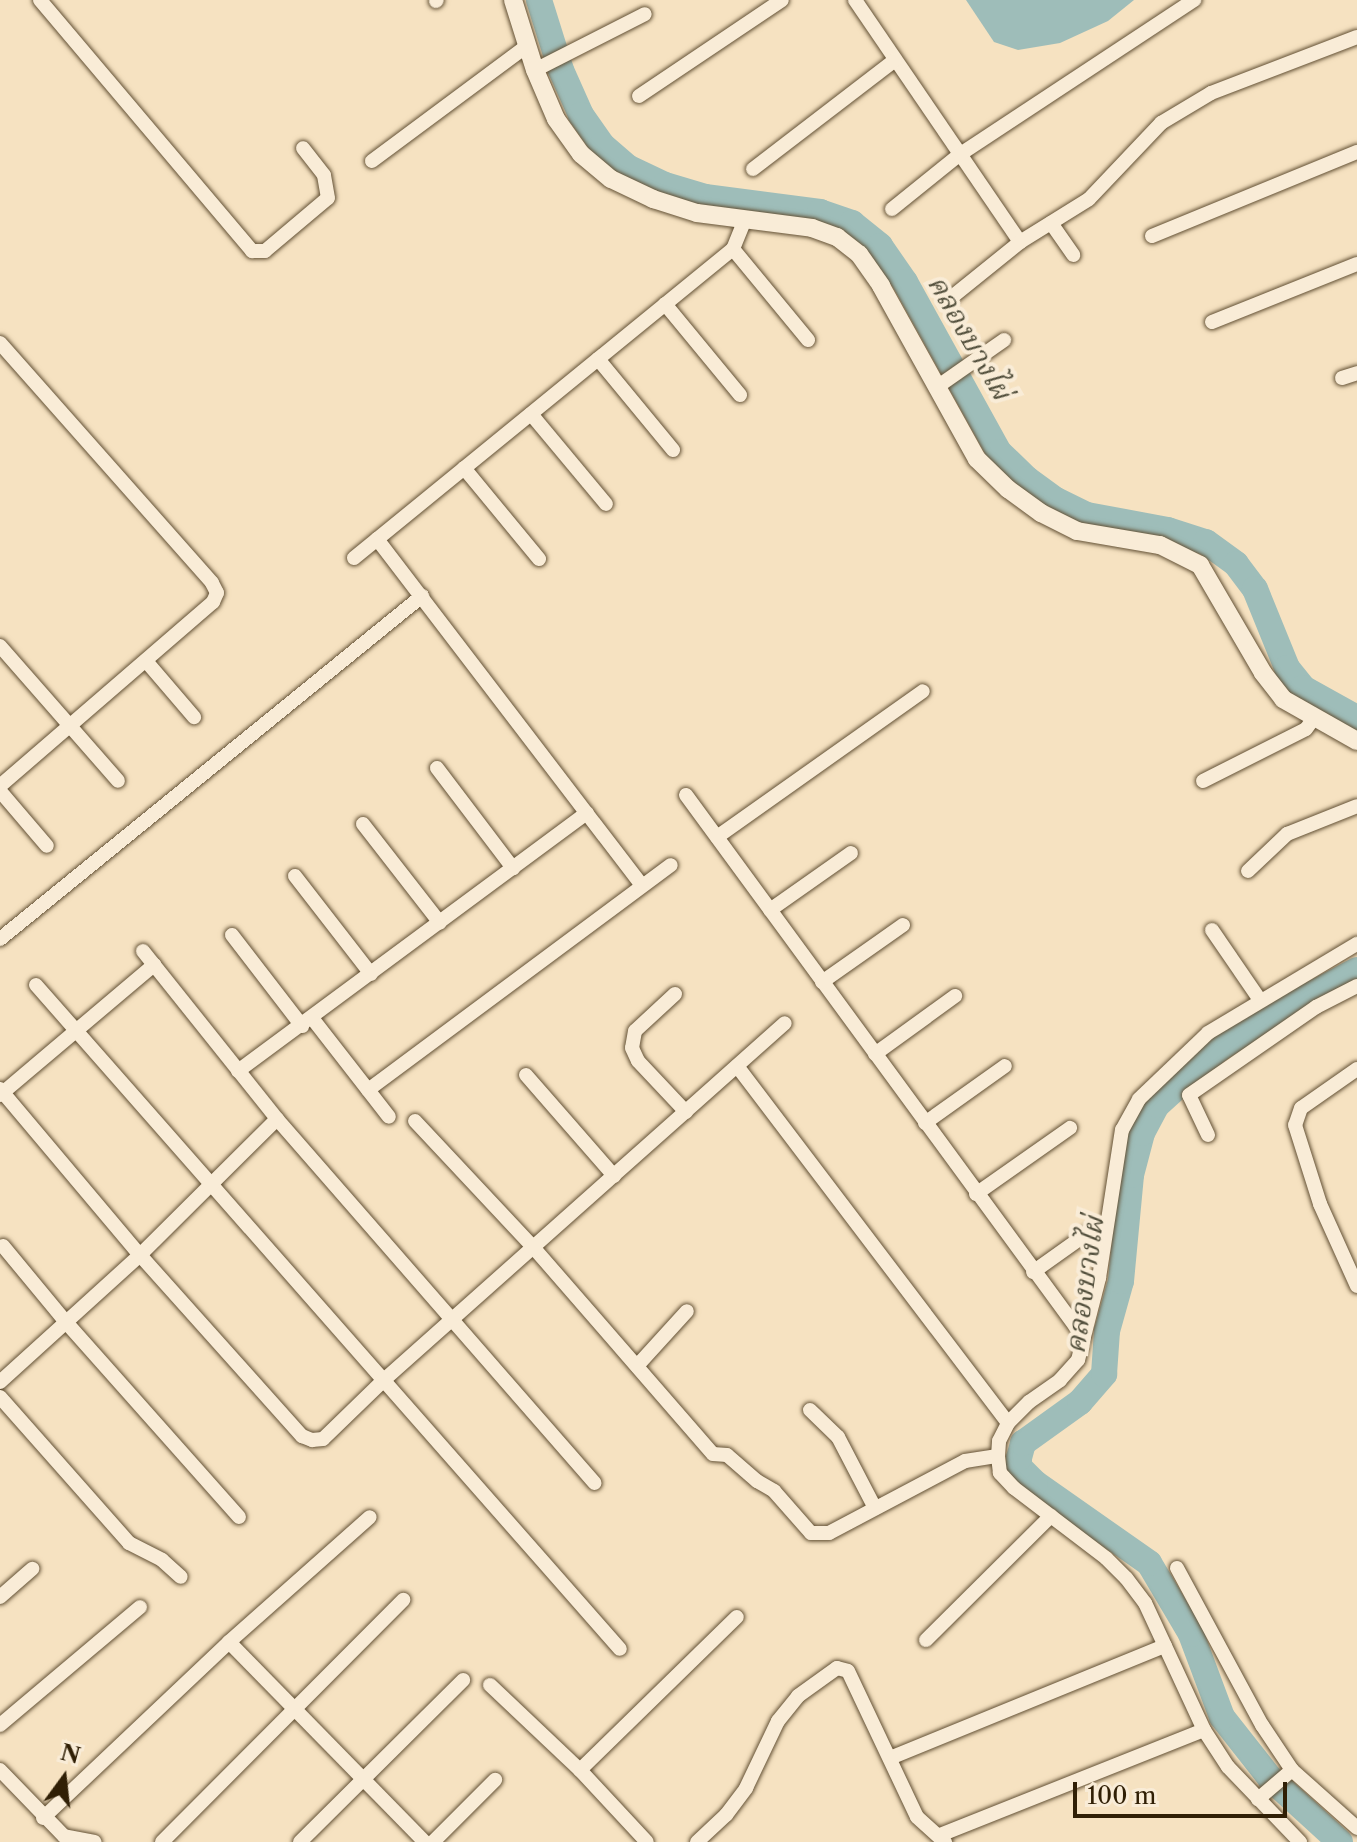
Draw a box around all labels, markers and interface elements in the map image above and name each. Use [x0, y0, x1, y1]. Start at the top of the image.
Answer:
water label: คลองบางไผ่ [921, 269, 1019, 405]
water label: คลองบางไผ่ [1058, 1214, 1110, 1356]
north arrow [24, 1738, 104, 1818]
text: N [58, 1739, 83, 1770]
scale bar [1077, 1766, 1291, 1816]
text: 100 m [1087, 1781, 1156, 1810]

